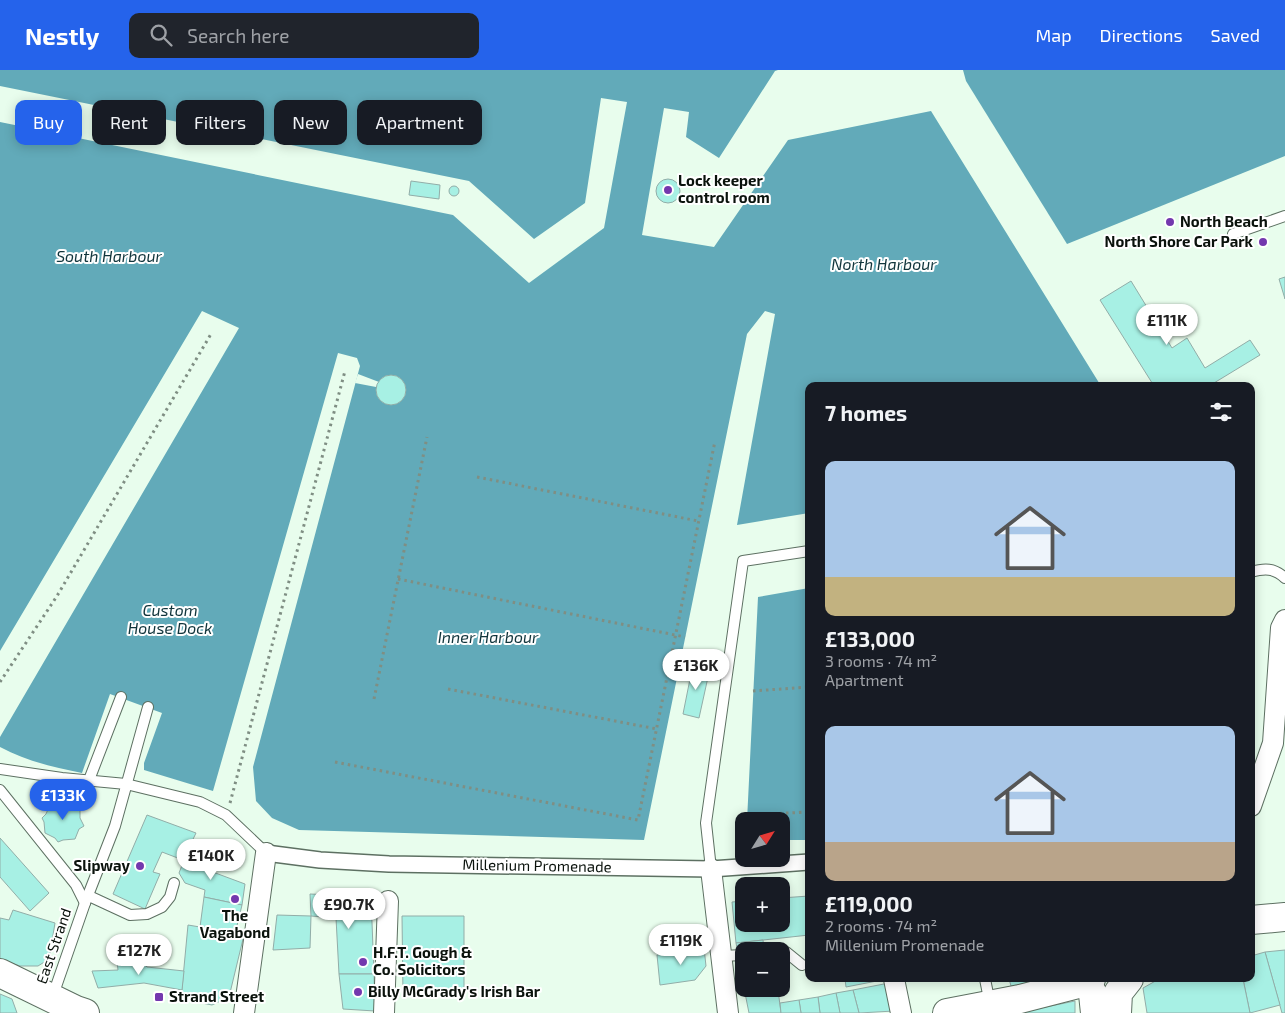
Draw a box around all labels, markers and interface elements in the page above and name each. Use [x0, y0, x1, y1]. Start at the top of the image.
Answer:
search box [129, 13, 479, 58]
text: Nestly [25, 21, 99, 50]
icon: search [147, 21, 175, 49]
text: Search here [187, 24, 289, 47]
text: Map [1035, 24, 1072, 46]
text: Directions [1100, 24, 1183, 46]
text: Saved [1211, 24, 1260, 46]
chip: Buy [15, 100, 82, 145]
chip: Rent [92, 100, 166, 145]
chip: Filters [176, 100, 264, 145]
chip: New [274, 100, 347, 145]
chip: Apartment [357, 100, 482, 145]
place label: Lock keeper control room [678, 171, 770, 206]
marker: Lock keeper control room [662, 184, 674, 196]
place label: North Beach [1180, 212, 1268, 230]
marker: North Beach [1164, 216, 1176, 228]
place label: North Shore Car Park [1105, 232, 1254, 250]
marker: North Shore Car Park [1257, 236, 1269, 248]
water label: South Harbour [56, 246, 162, 265]
water label: North Harbour [831, 254, 937, 273]
pin: £111K [1132, 304, 1202, 346]
text: £111K [1147, 310, 1187, 329]
icon: filters [1207, 398, 1235, 426]
text: 7 homes [825, 400, 907, 425]
icon: home [985, 493, 1075, 583]
water label: Custom House Dock [128, 600, 212, 637]
text: £133,000 [825, 626, 915, 651]
water label: Inner Harbour [438, 627, 539, 646]
pin: £136K [661, 648, 731, 691]
text: 3 rooms · 74 m² [825, 651, 937, 670]
text: £136K [674, 655, 718, 674]
text: Apartment [825, 670, 904, 689]
icon: home [985, 758, 1075, 848]
pin: £133K [28, 778, 98, 821]
text: £133K [41, 785, 85, 804]
north arrow [735, 812, 790, 868]
map controls [735, 812, 790, 997]
pin: £140K [176, 838, 246, 881]
text: £140K [188, 845, 234, 864]
street label: Millenium Promenade [462, 855, 612, 875]
place label: Slipway [74, 856, 131, 875]
marker: Slipway [134, 860, 146, 872]
button: + [735, 877, 790, 932]
pin: £90.7K [308, 888, 390, 930]
text: £119,000 [825, 891, 913, 916]
marker: The Vagabond [229, 893, 241, 905]
text: £90.7K [324, 894, 374, 913]
street label: East Strand [32, 905, 74, 986]
place label: The Vagabond [200, 906, 270, 941]
text: 2 rooms · 74 m² [825, 916, 937, 935]
pin: £119K [646, 924, 716, 966]
text: £119K [660, 930, 702, 949]
pin: £127K [104, 934, 174, 976]
text: Millenium Promenade [825, 935, 984, 954]
text: £127K [117, 940, 161, 959]
button: − [735, 942, 790, 997]
place label: H.F.T. Gough & Co. Solicitors [373, 943, 473, 978]
marker: H.F.T. Gough & Co. Solicitors [357, 956, 369, 968]
place label: Billy McGrady's Irish Bar [368, 982, 541, 1001]
marker: Billy McGrady's Irish Bar [352, 986, 364, 998]
place label: Strand Street [169, 987, 264, 1005]
marker: Strand Street [153, 991, 165, 1003]

